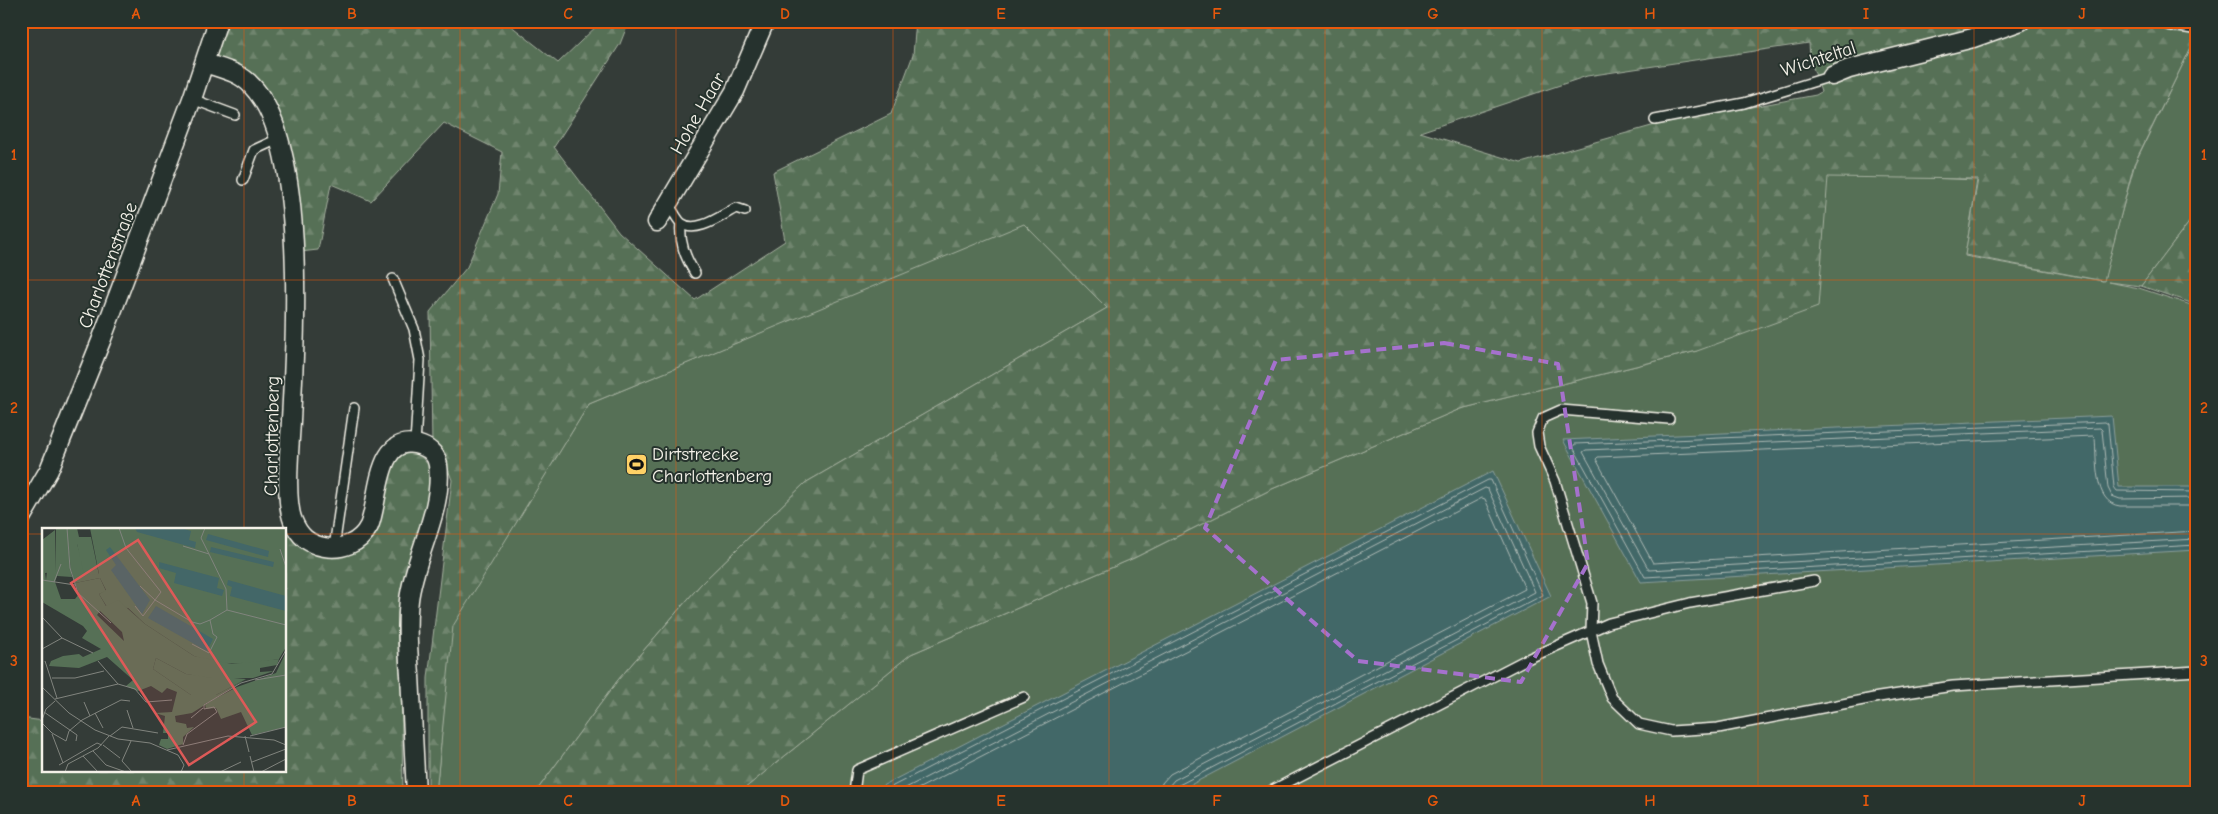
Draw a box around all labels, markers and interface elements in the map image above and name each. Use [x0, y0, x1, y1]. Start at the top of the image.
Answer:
text: A [132, 5, 141, 23]
text: B [347, 5, 357, 23]
text: C [563, 5, 573, 23]
text: D [780, 5, 790, 23]
text: E [996, 5, 1006, 23]
text: F [1212, 5, 1222, 23]
text: G [1427, 5, 1439, 23]
text: H [1644, 5, 1656, 23]
text: I [1863, 5, 1869, 23]
text: J [2078, 5, 2086, 23]
street label: Wichteltal [1778, 37, 1859, 81]
street label: Hohe Haar [666, 68, 730, 158]
text: 1 [11, 146, 17, 164]
text: 1 [2201, 146, 2207, 164]
street label: Charlottenstraße [74, 199, 142, 332]
street label: Charlottenberg [260, 376, 284, 496]
text: 2 [10, 399, 18, 417]
text: 2 [2200, 399, 2208, 417]
place label: Dirtstrecke Charlottenberg [652, 443, 772, 487]
sports icon: Dirtstrecke Charlottenberg [624, 452, 648, 476]
inset map [42, 528, 286, 772]
text: 3 [10, 652, 18, 670]
text: 3 [2200, 652, 2208, 670]
text: A [132, 792, 141, 810]
text: B [347, 792, 357, 810]
text: C [563, 792, 573, 810]
text: D [780, 792, 790, 810]
text: E [996, 792, 1006, 810]
text: F [1212, 792, 1222, 810]
text: G [1427, 792, 1439, 810]
text: H [1644, 792, 1656, 810]
text: I [1863, 792, 1869, 810]
text: J [2078, 792, 2086, 810]

